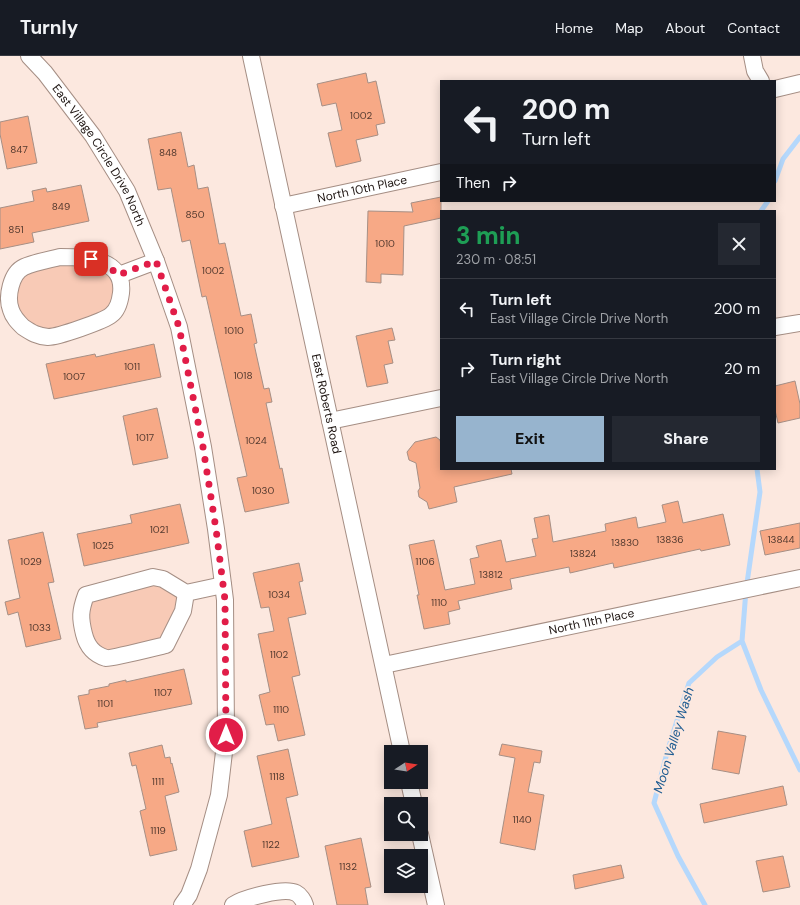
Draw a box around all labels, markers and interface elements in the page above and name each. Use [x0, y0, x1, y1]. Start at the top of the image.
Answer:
text: Turnly [20, 15, 78, 40]
text: Home [555, 19, 593, 37]
text: Map [615, 19, 643, 37]
text: About [665, 19, 705, 37]
text: Contact [727, 19, 780, 37]
street label: East Village Circle Drive North [48, 81, 149, 229]
text: 200 m [522, 91, 610, 128]
icon: left [456, 96, 508, 148]
house number: 1002 [350, 109, 372, 122]
text: Turn left [522, 127, 591, 151]
house number: 847 [10, 143, 28, 156]
house number: 848 [159, 146, 177, 159]
street label: North 10th Place [316, 171, 409, 206]
icon: right [498, 172, 520, 194]
text: Then [456, 173, 490, 193]
house number: 849 [52, 200, 70, 213]
house number: 850 [185, 208, 205, 221]
text: 3 min [456, 220, 520, 251]
house number: 851 [8, 223, 24, 236]
button: close [718, 223, 760, 265]
house number: 1010 [375, 237, 395, 250]
pin [74, 242, 108, 276]
icon: arrive [80, 248, 102, 270]
text: 230 m · 08:51 [456, 251, 536, 268]
house number: 1002 [202, 264, 224, 277]
text: Turn left [490, 290, 551, 310]
icon: left [456, 298, 478, 320]
text: 200 m [714, 299, 760, 319]
text: East Village Circle Drive North [490, 310, 668, 327]
house number: 1010 [224, 324, 244, 337]
text: Turn right [490, 350, 561, 370]
street label: East Roberts Road [308, 353, 345, 455]
icon: right [456, 358, 478, 380]
text: 20 m [724, 359, 760, 379]
house number: 1011 [124, 360, 140, 373]
house number: 1018 [233, 369, 253, 382]
house number: 1007 [63, 370, 85, 383]
text: East Village Circle Drive North [490, 370, 668, 387]
button: Exit [456, 416, 604, 462]
button: Share [612, 416, 760, 462]
house number: 1017 [136, 431, 154, 444]
house number: 1024 [245, 434, 267, 447]
house number: 1030 [252, 484, 275, 497]
house number: 1021 [150, 523, 168, 536]
house number: 13836 [656, 533, 684, 546]
house number: 13844 [767, 533, 795, 546]
house number: 13830 [611, 536, 639, 549]
house number: 1025 [92, 539, 114, 552]
house number: 13824 [570, 547, 596, 560]
house number: 1029 [20, 555, 42, 568]
house number: 1106 [415, 555, 435, 568]
house number: 13812 [479, 568, 503, 581]
house number: 1034 [268, 588, 290, 601]
house number: 1110 [431, 596, 447, 609]
street label: North 11th Place [547, 605, 636, 638]
house number: 1033 [29, 621, 51, 634]
house number: 1102 [270, 648, 289, 661]
water label: Moon Valley Wash [649, 685, 698, 795]
house number: 1107 [154, 686, 172, 699]
house number: 1101 [97, 697, 113, 710]
house number: 1110 [273, 703, 289, 716]
position arrow [205, 714, 247, 756]
north arrow [384, 745, 428, 789]
map controls [384, 745, 428, 893]
house number: 1118 [269, 770, 285, 783]
house number: 1111 [152, 775, 164, 788]
button: search [384, 797, 428, 841]
house number: 1140 [512, 813, 532, 826]
house number: 1119 [150, 824, 166, 837]
house number: 1122 [262, 838, 280, 851]
button: layers [384, 849, 428, 893]
house number: 1132 [339, 860, 357, 873]

